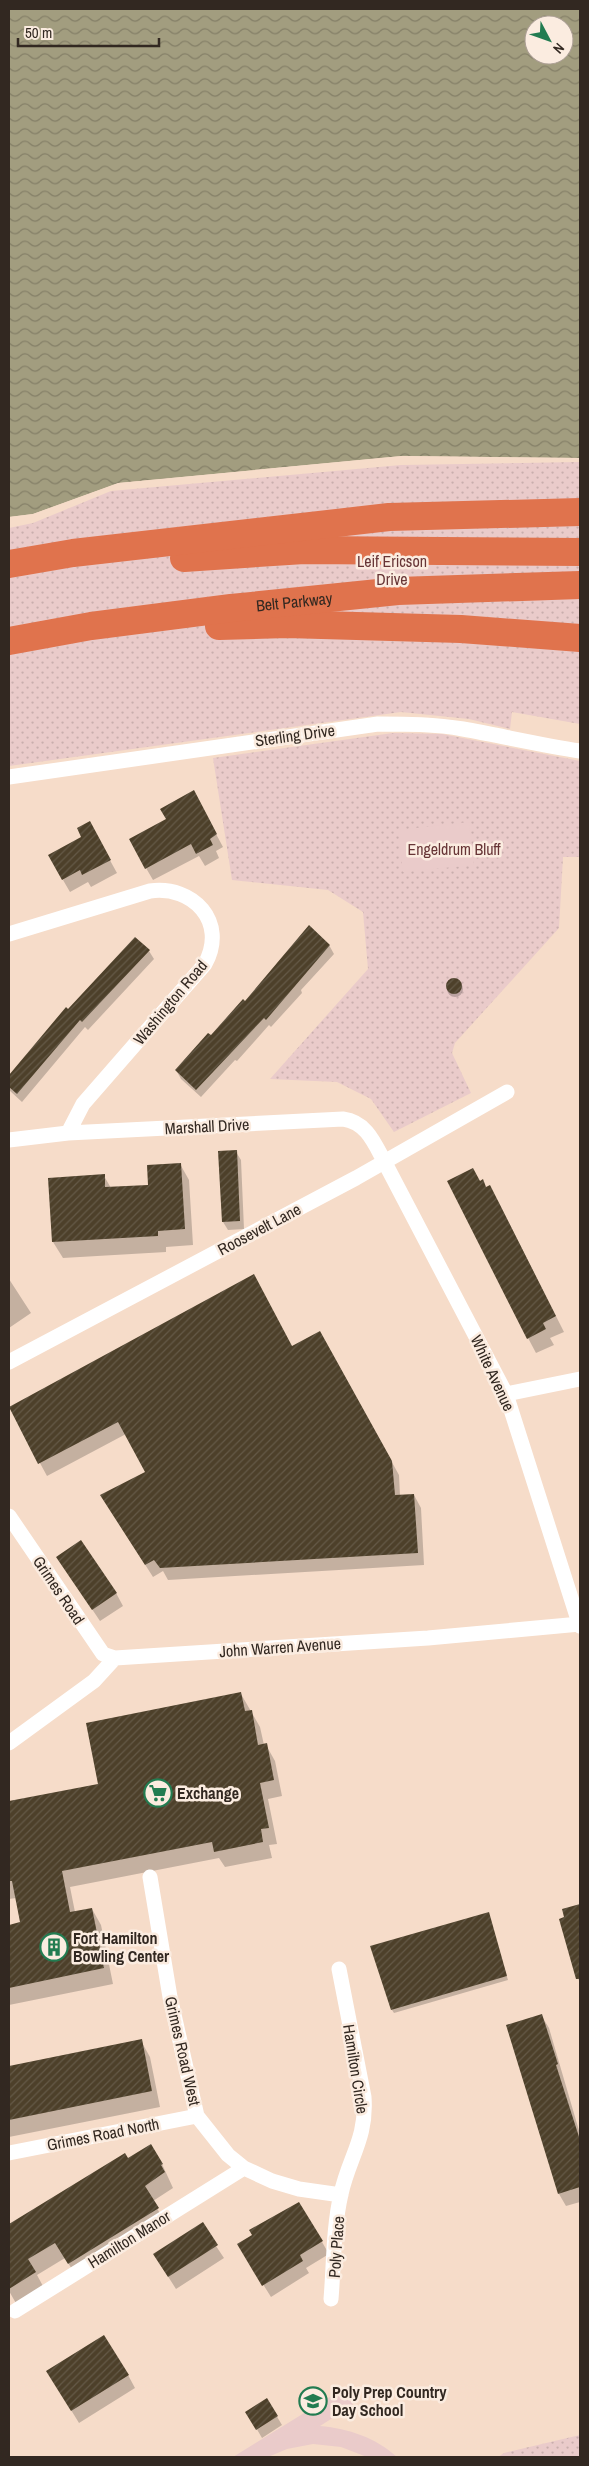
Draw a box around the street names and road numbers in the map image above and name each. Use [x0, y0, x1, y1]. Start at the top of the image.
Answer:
street label: Belt Parkway [255, 587, 334, 616]
street label: Sterling Drive [254, 719, 336, 751]
street label: Washington Road [128, 955, 212, 1049]
street label: Marshall Drive [164, 1113, 250, 1139]
street label: Roosevelt Lane [214, 1198, 304, 1260]
street label: White Avenue [466, 1331, 520, 1415]
street label: Grimes Road [28, 1552, 90, 1628]
street label: John Warren Avenue [218, 1632, 342, 1662]
street label: Grimes Road West [160, 1994, 206, 2108]
street label: Hamilton Circle [338, 2023, 374, 2115]
street label: Grimes Road North [45, 2112, 161, 2156]
street label: Hamilton Manor [84, 2205, 175, 2273]
street label: Poly Place [323, 2215, 349, 2279]

